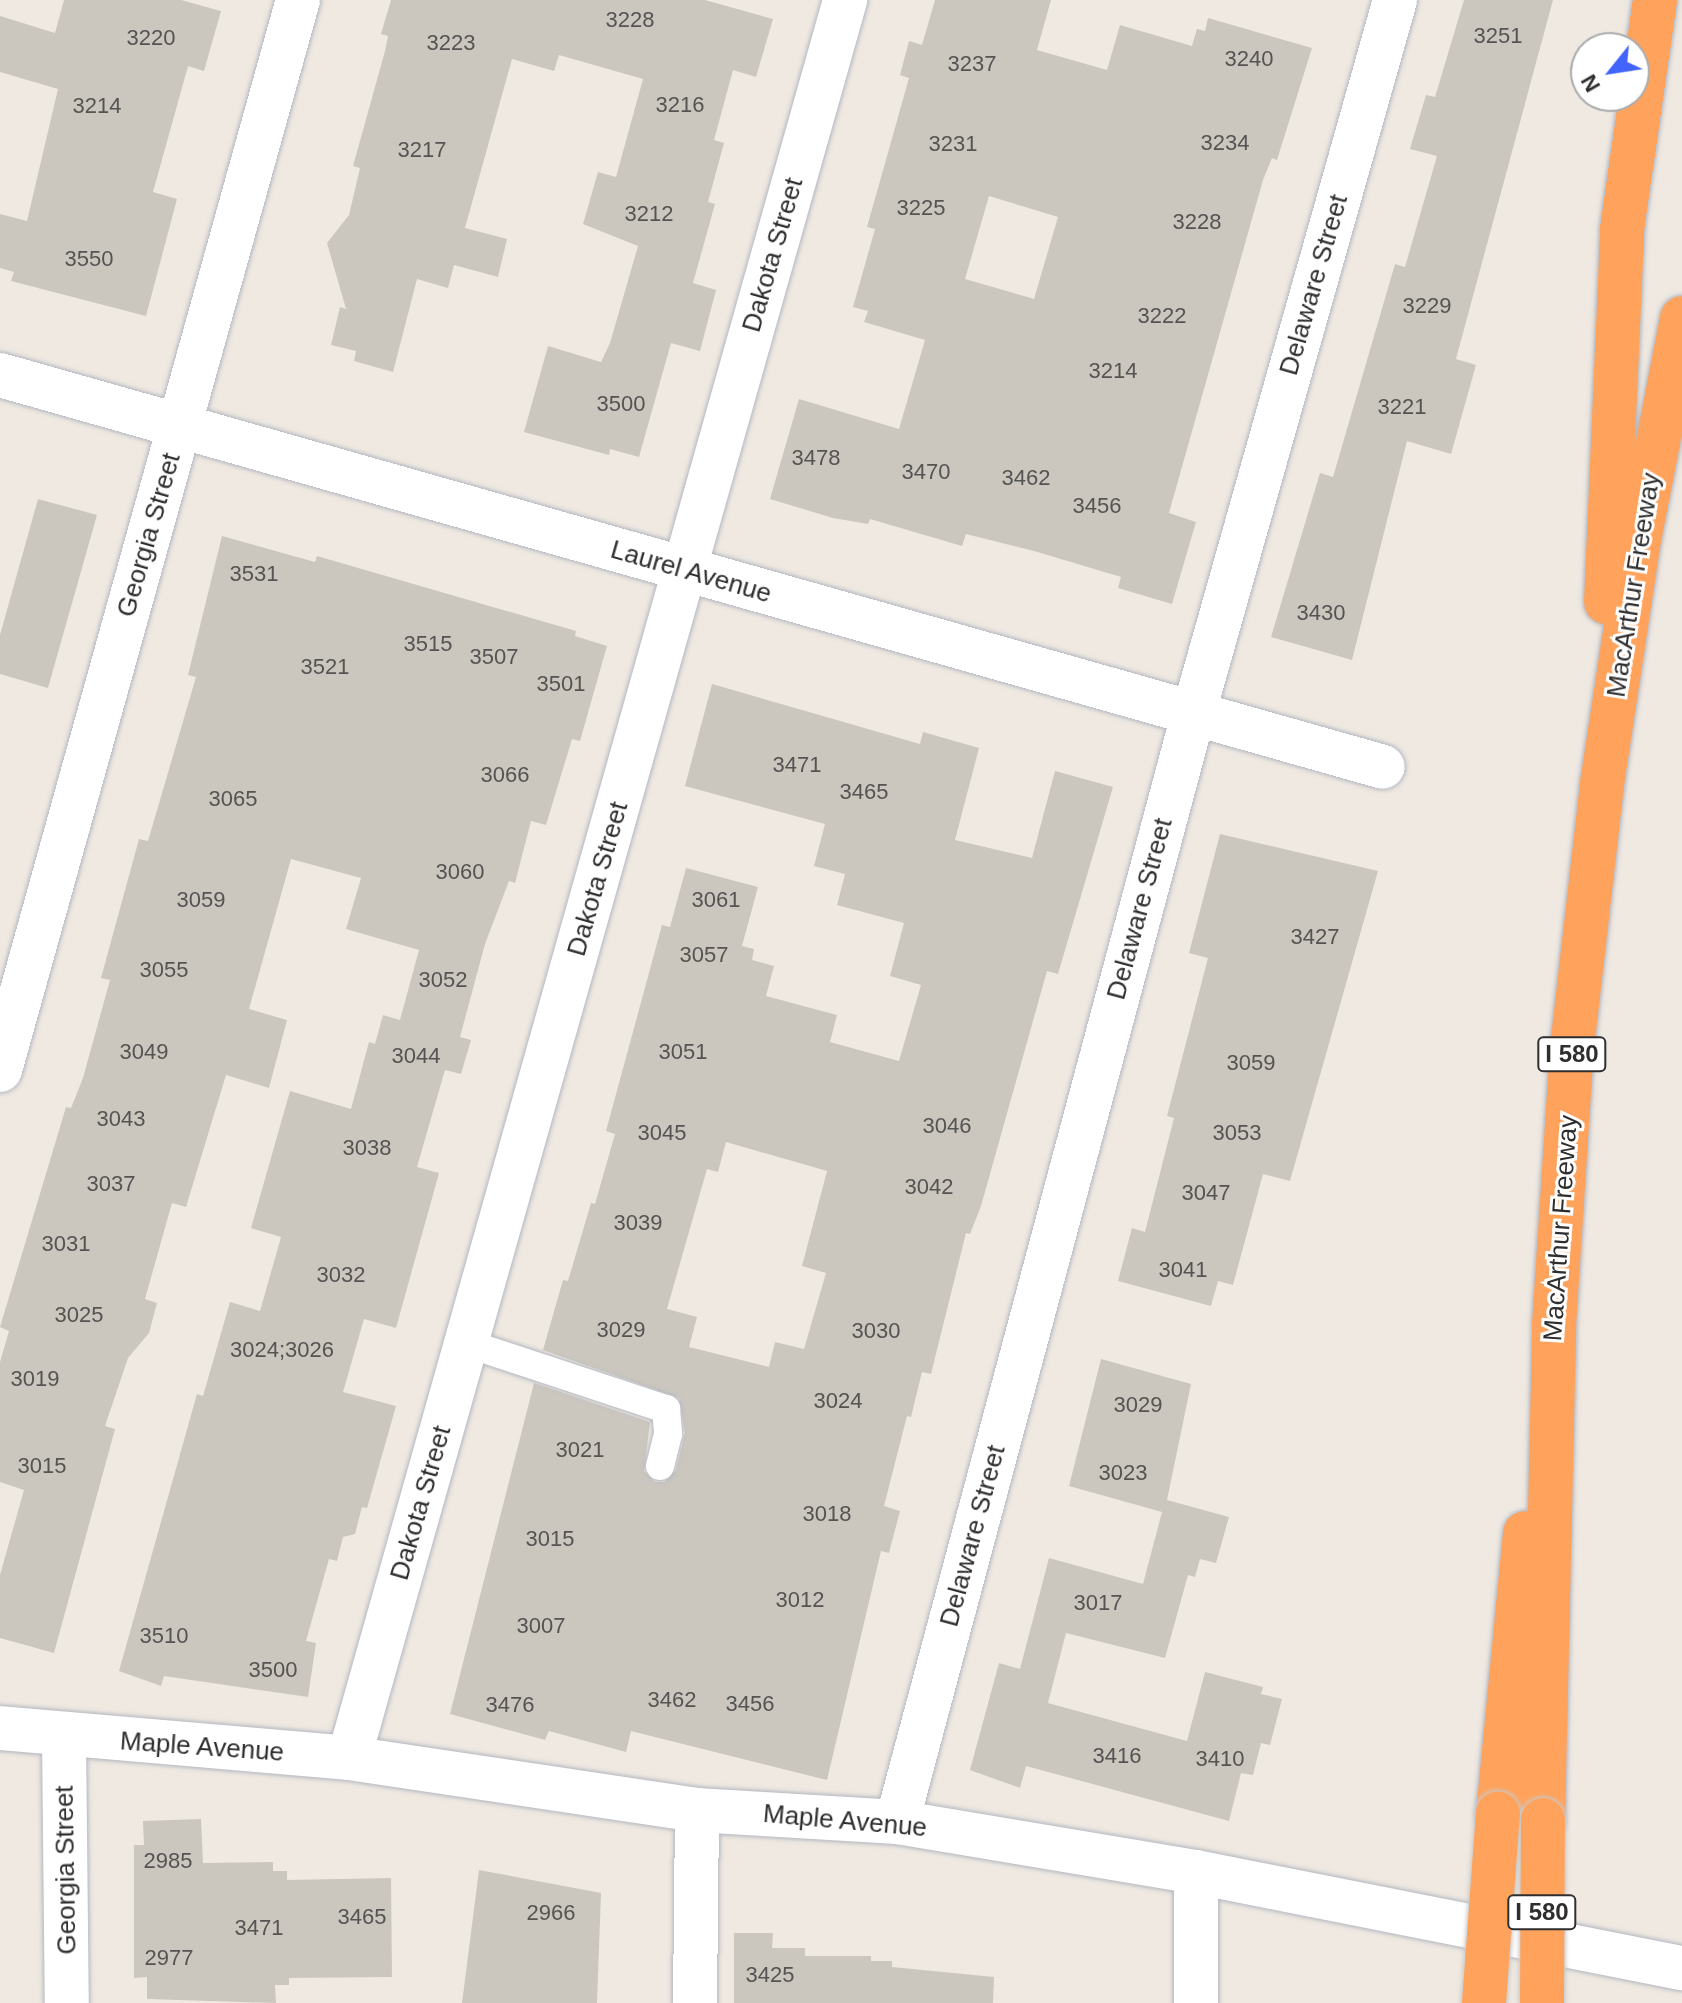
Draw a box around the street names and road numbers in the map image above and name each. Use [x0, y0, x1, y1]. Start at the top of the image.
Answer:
street label: Dakota Street [736, 174, 810, 336]
street label: Delaware Street [1273, 191, 1355, 379]
street label: Georgia Street [111, 449, 187, 621]
street label: MacArthur Freeway [1601, 471, 1667, 699]
street label: Laurel Avenue [606, 534, 776, 610]
street label: Dakota Street [561, 798, 635, 960]
street label: Delaware Street [1101, 815, 1179, 1003]
road number: I 580 [1536, 1034, 1608, 1074]
street label: MacArthur Freeway [1538, 1114, 1584, 1342]
street label: Dakota Street [384, 1422, 458, 1584]
street label: Delaware Street [934, 1442, 1012, 1630]
street label: Maple Avenue [118, 1726, 286, 1768]
street label: Georgia Street [49, 1785, 83, 1955]
street label: Maple Avenue [761, 1798, 929, 1844]
road number: I 580 [1506, 1892, 1578, 1932]

